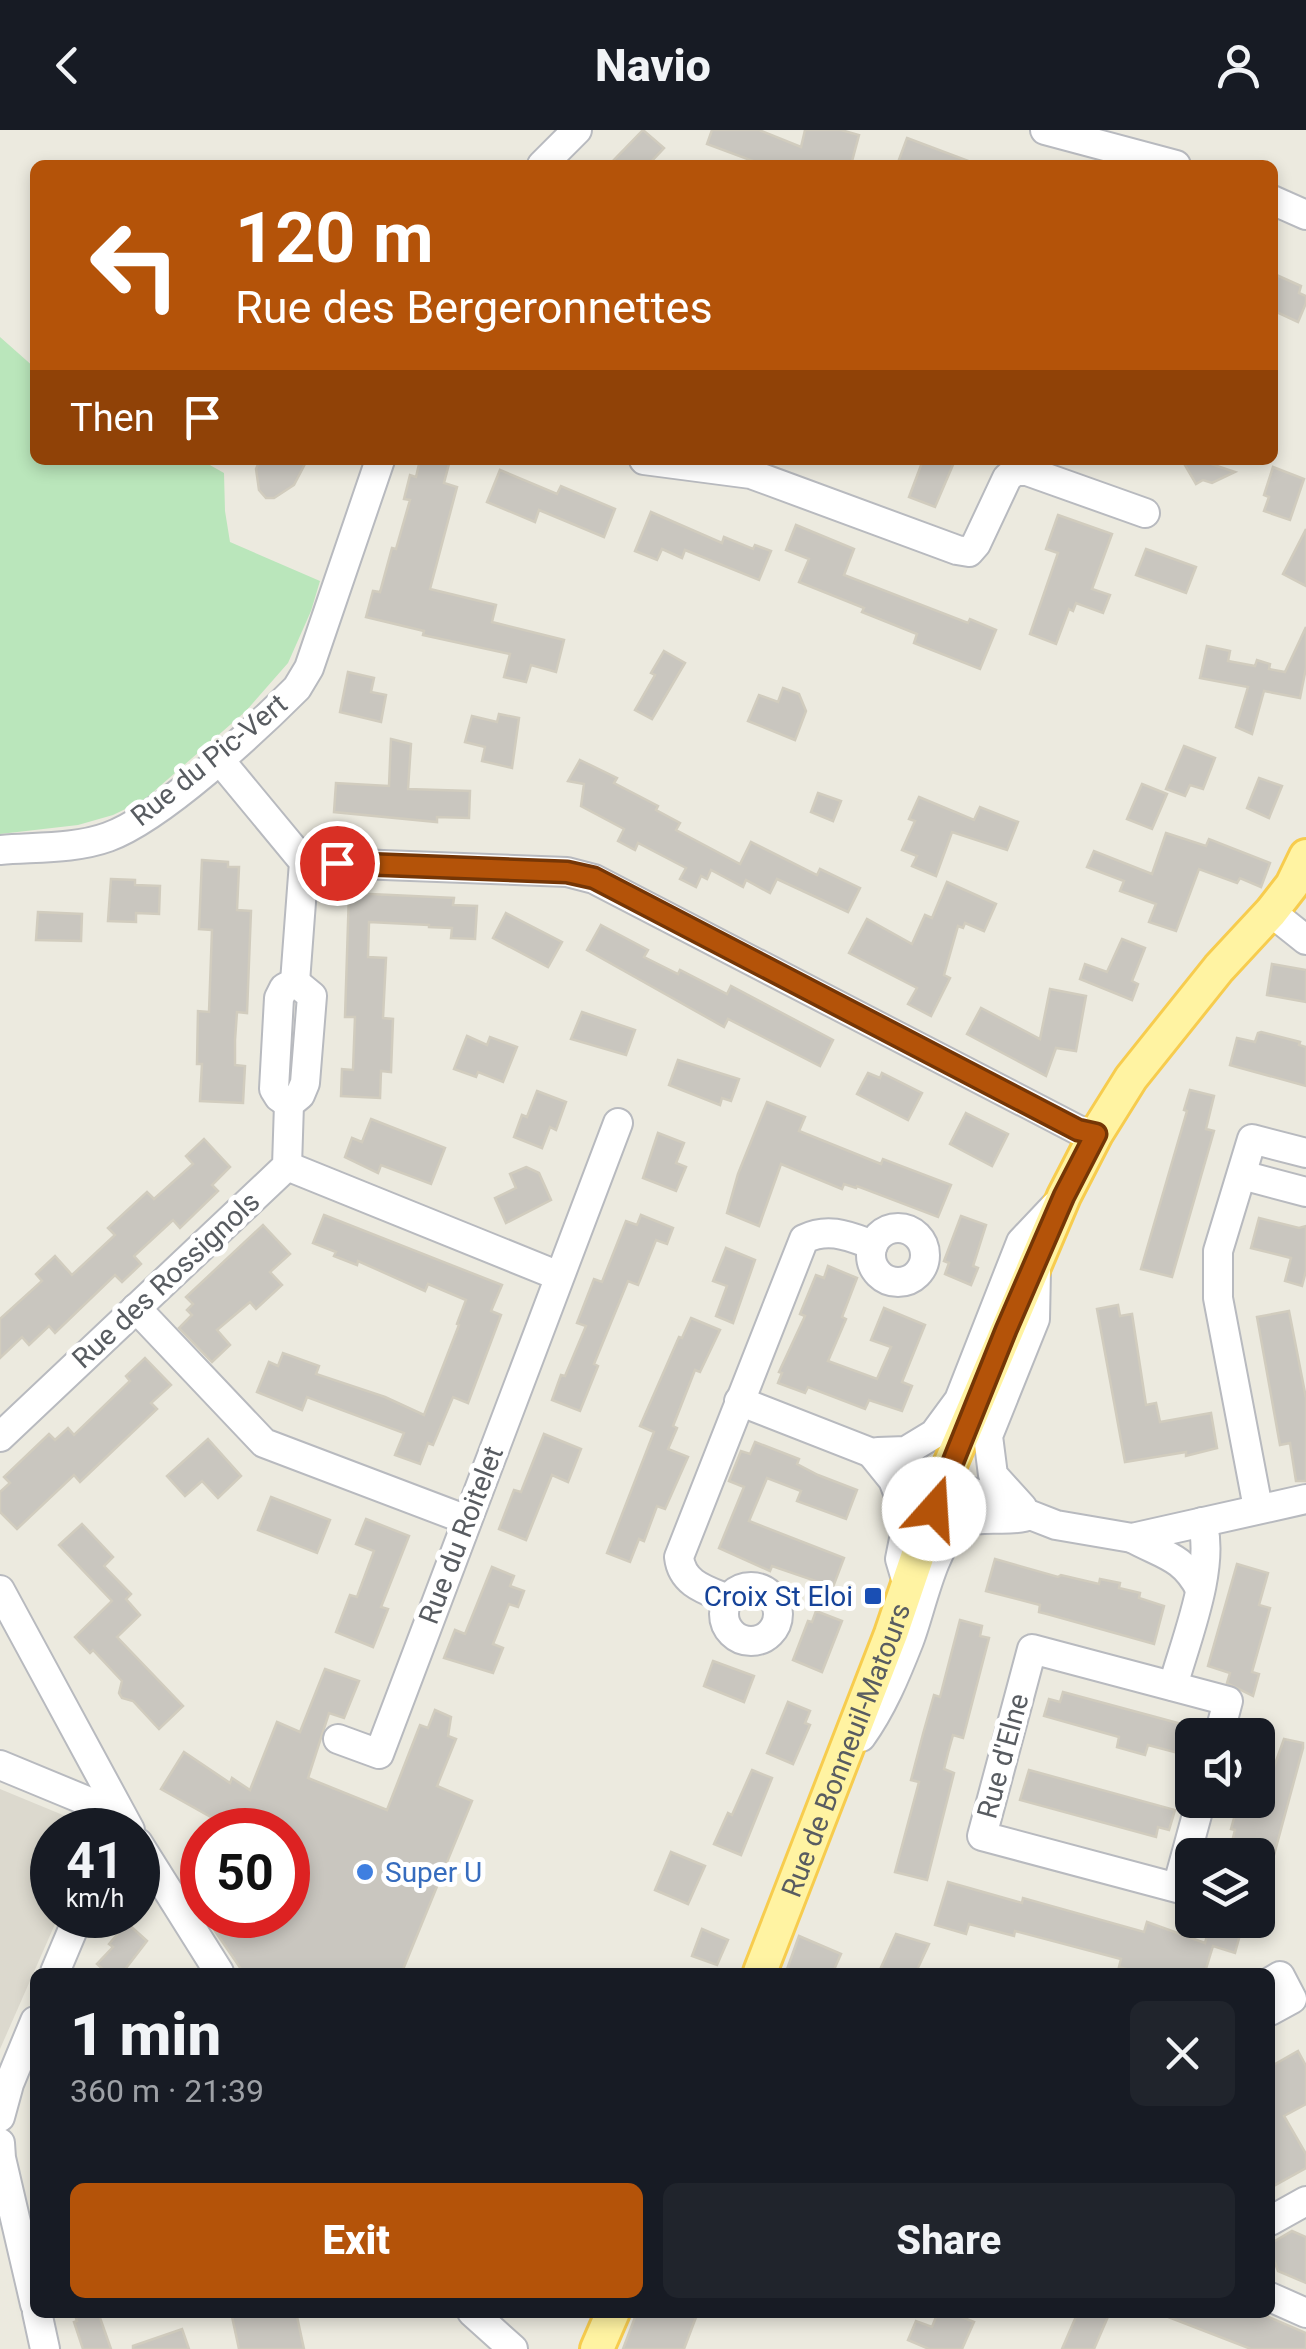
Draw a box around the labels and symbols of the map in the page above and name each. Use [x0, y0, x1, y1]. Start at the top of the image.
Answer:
street label: Rue du Pic-Vert [124, 687, 294, 833]
pin [295, 821, 380, 906]
street label: Rue des Rossignols [66, 1185, 266, 1375]
street label: Rue du Roitelet [412, 1442, 510, 1628]
position arrow [882, 1457, 986, 1561]
place label: Croix St Eloi [704, 1580, 853, 1613]
marker: Croix St Eloi [862, 1585, 884, 1607]
street label: Rue de Bonneuil-Matours [774, 1599, 917, 1902]
street label: Rue d'Elne [970, 1690, 1036, 1822]
speed limit sign: 50 [180, 1808, 310, 1938]
place label: Super U [385, 1856, 482, 1889]
marker: Super U [354, 1861, 376, 1883]

